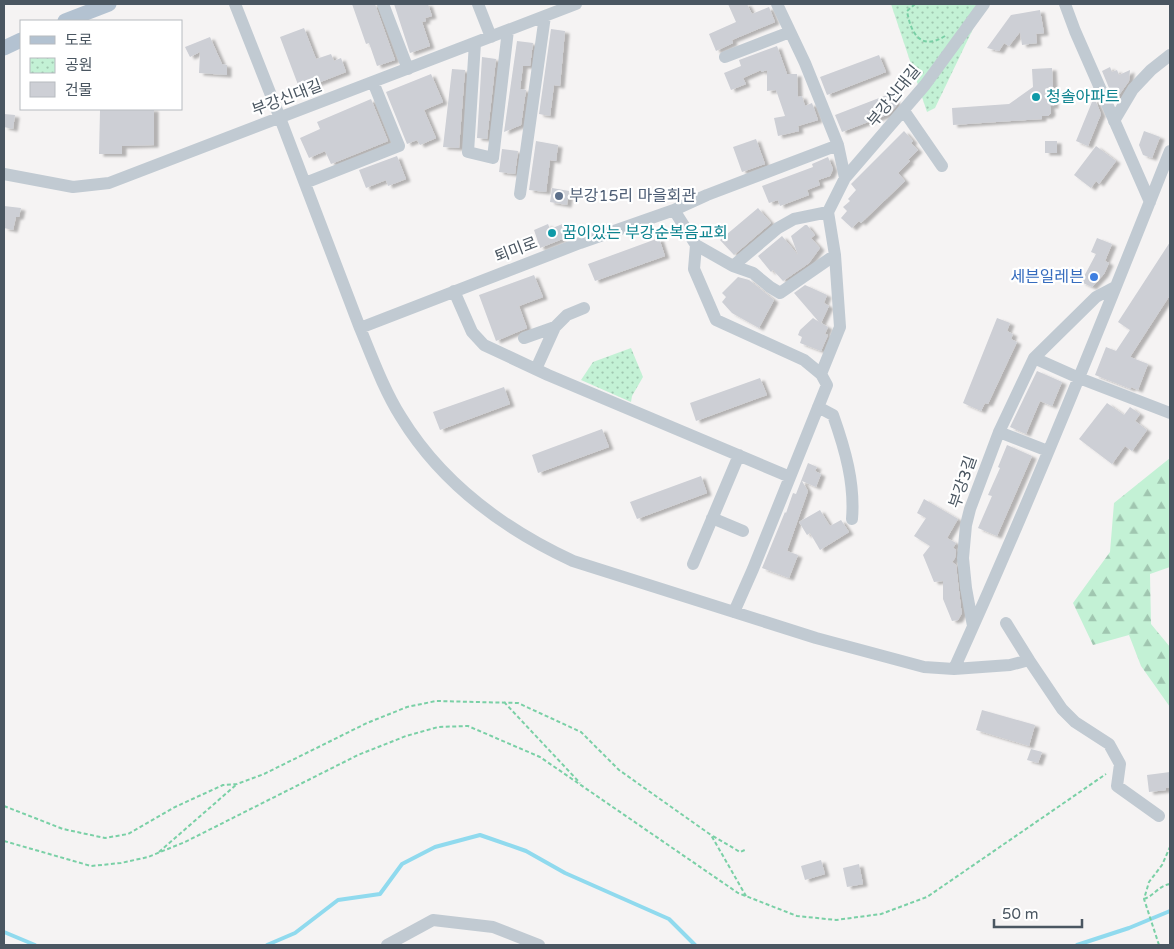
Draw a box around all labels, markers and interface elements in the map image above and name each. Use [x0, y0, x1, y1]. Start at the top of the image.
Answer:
legend [20, 20, 182, 110]
text: 도로 [65, 31, 93, 49]
text: 공원 [65, 56, 93, 74]
street label: 부강신대길 [863, 61, 925, 131]
street label: 부강신대길 [249, 75, 325, 121]
text: 건물 [65, 81, 93, 99]
place label: 청솔아파트 [1046, 87, 1120, 107]
marker: 청솔아파트 [1030, 91, 1042, 103]
place label: 부강15리 마을회관 [569, 186, 697, 206]
marker: 부강15리 마을회관 [553, 190, 565, 202]
place label: 꿈이있는 부강순복음교회 [562, 223, 728, 243]
marker: 꿈이있는 부강순복음교회 [546, 227, 558, 239]
street label: 퇴미로 [492, 233, 540, 267]
place label: 세븐일레븐 [1010, 267, 1084, 287]
marker: 세븐일레븐 [1088, 271, 1100, 283]
street label: 부강3길 [945, 453, 981, 511]
scale bar [994, 896, 1082, 928]
text: 50 m [1002, 905, 1039, 923]

